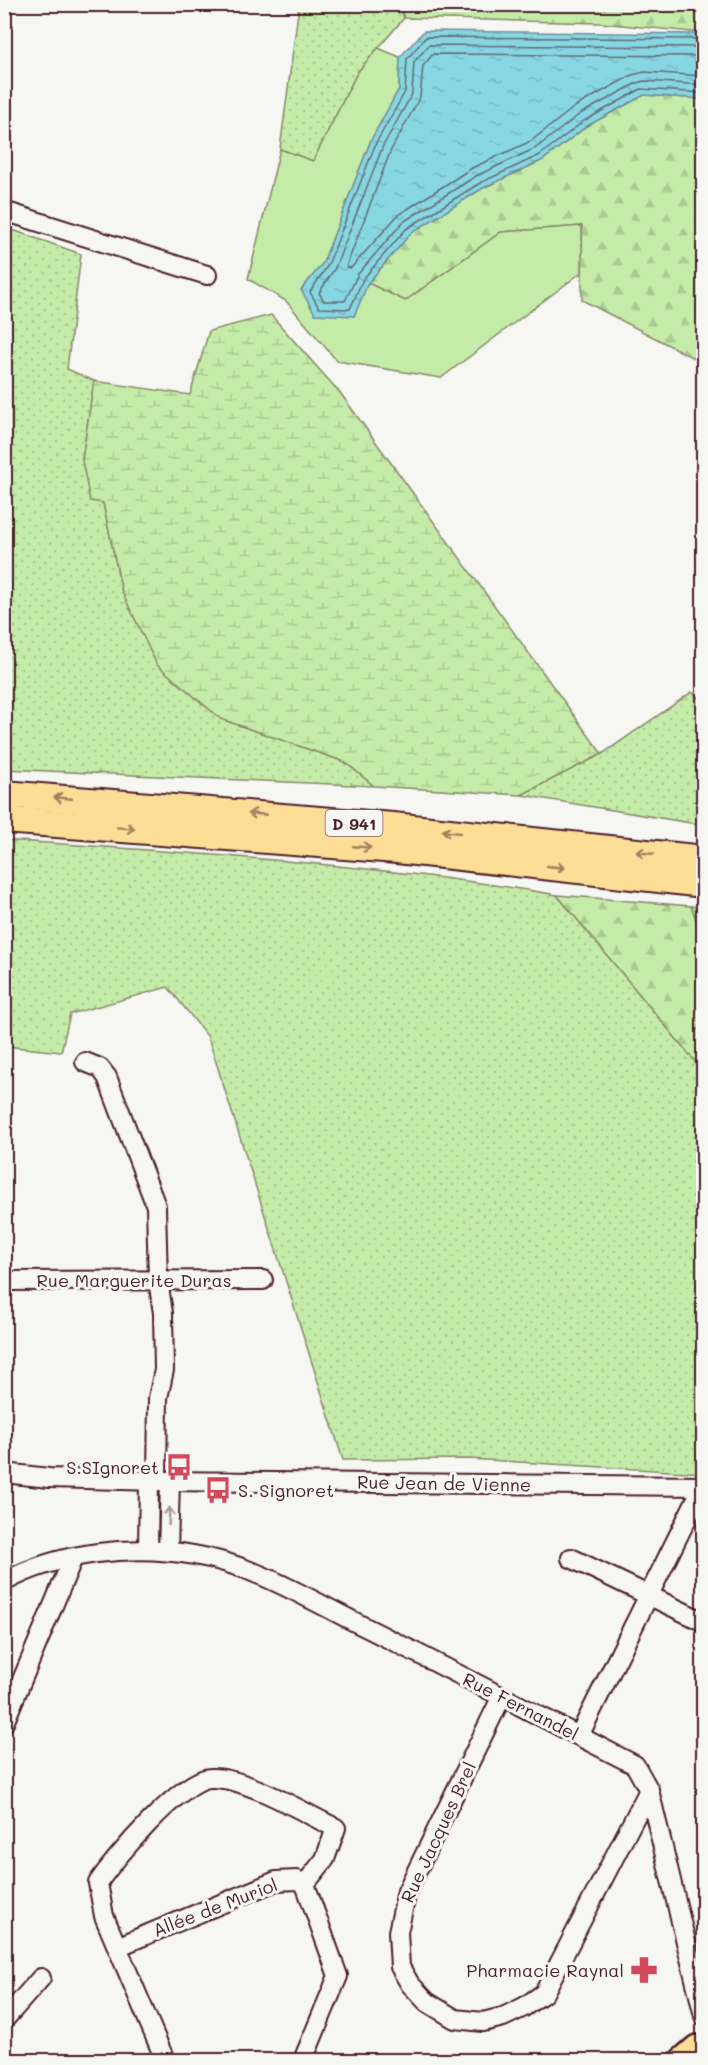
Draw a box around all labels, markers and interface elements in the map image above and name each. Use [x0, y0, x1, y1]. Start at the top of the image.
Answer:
one-way arrow [54, 792, 73, 803]
one-way arrow [248, 808, 268, 819]
road number: D 941 [326, 810, 382, 836]
one-way arrow [115, 823, 135, 834]
one-way arrow [442, 826, 462, 837]
one-way arrow [352, 842, 371, 853]
one-way arrow [636, 847, 656, 858]
one-way arrow [546, 862, 565, 873]
street label: Rue Marguerite Duras [37, 1268, 231, 1292]
bus stop icon: S.SIgnoret [164, 1452, 194, 1482]
place label: S.SIgnoret [66, 1455, 159, 1479]
street label: Rue Jean de Vienne [357, 1469, 531, 1497]
bus stop icon: S. Signoret [203, 1475, 233, 1505]
place label: S. Signoret [238, 1478, 334, 1502]
one-way arrow [163, 1507, 175, 1527]
street label: Rue Fernandel [459, 1667, 583, 1745]
street label: Rue Jacques Brel [395, 1758, 481, 1906]
street label: Allée de Muriol [149, 1872, 281, 1942]
pharmacy icon: Pharmacie Raynal [629, 1955, 659, 1985]
place label: Pharmacie Raynal [466, 1958, 624, 1982]

